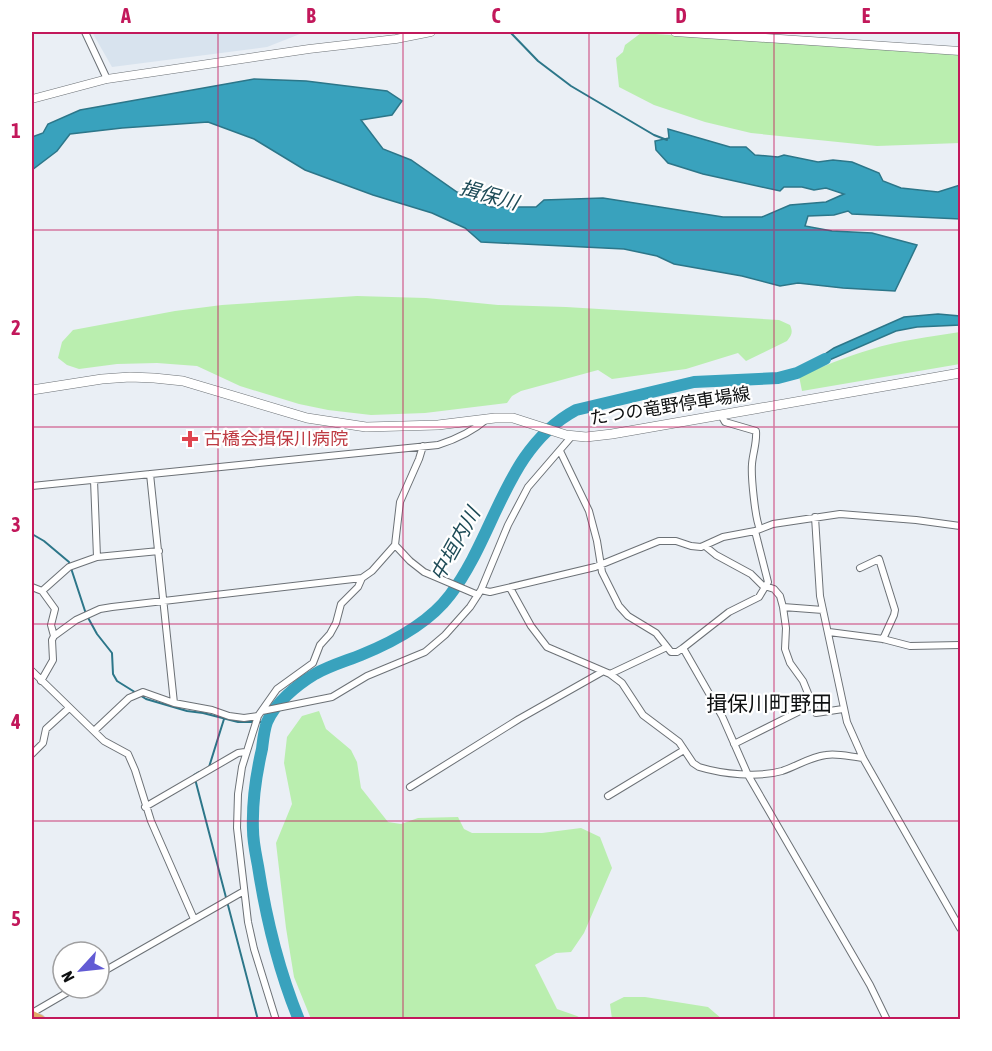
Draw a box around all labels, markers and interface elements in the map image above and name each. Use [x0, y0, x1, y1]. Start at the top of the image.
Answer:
text: A [120, 4, 131, 27]
text: B [306, 4, 316, 27]
text: C [492, 4, 501, 27]
text: D [675, 4, 687, 27]
text: E [862, 4, 871, 27]
text: 1 [11, 119, 21, 142]
water label: 揖保川 [457, 175, 523, 214]
text: 2 [11, 316, 21, 339]
street label: たつの竜野停車場線 [588, 382, 752, 429]
place label: 古橋会揖保川病院 [204, 428, 348, 449]
marker: 古橋会揖保川病院 [181, 430, 199, 448]
water label: 中垣内川 [425, 501, 485, 584]
text: 3 [11, 513, 21, 536]
district label: 揖保川町野田 [706, 691, 832, 715]
text: 4 [10, 710, 21, 733]
text: 5 [11, 907, 21, 930]
north arrow [51, 940, 111, 1000]
text: N [57, 969, 78, 985]

